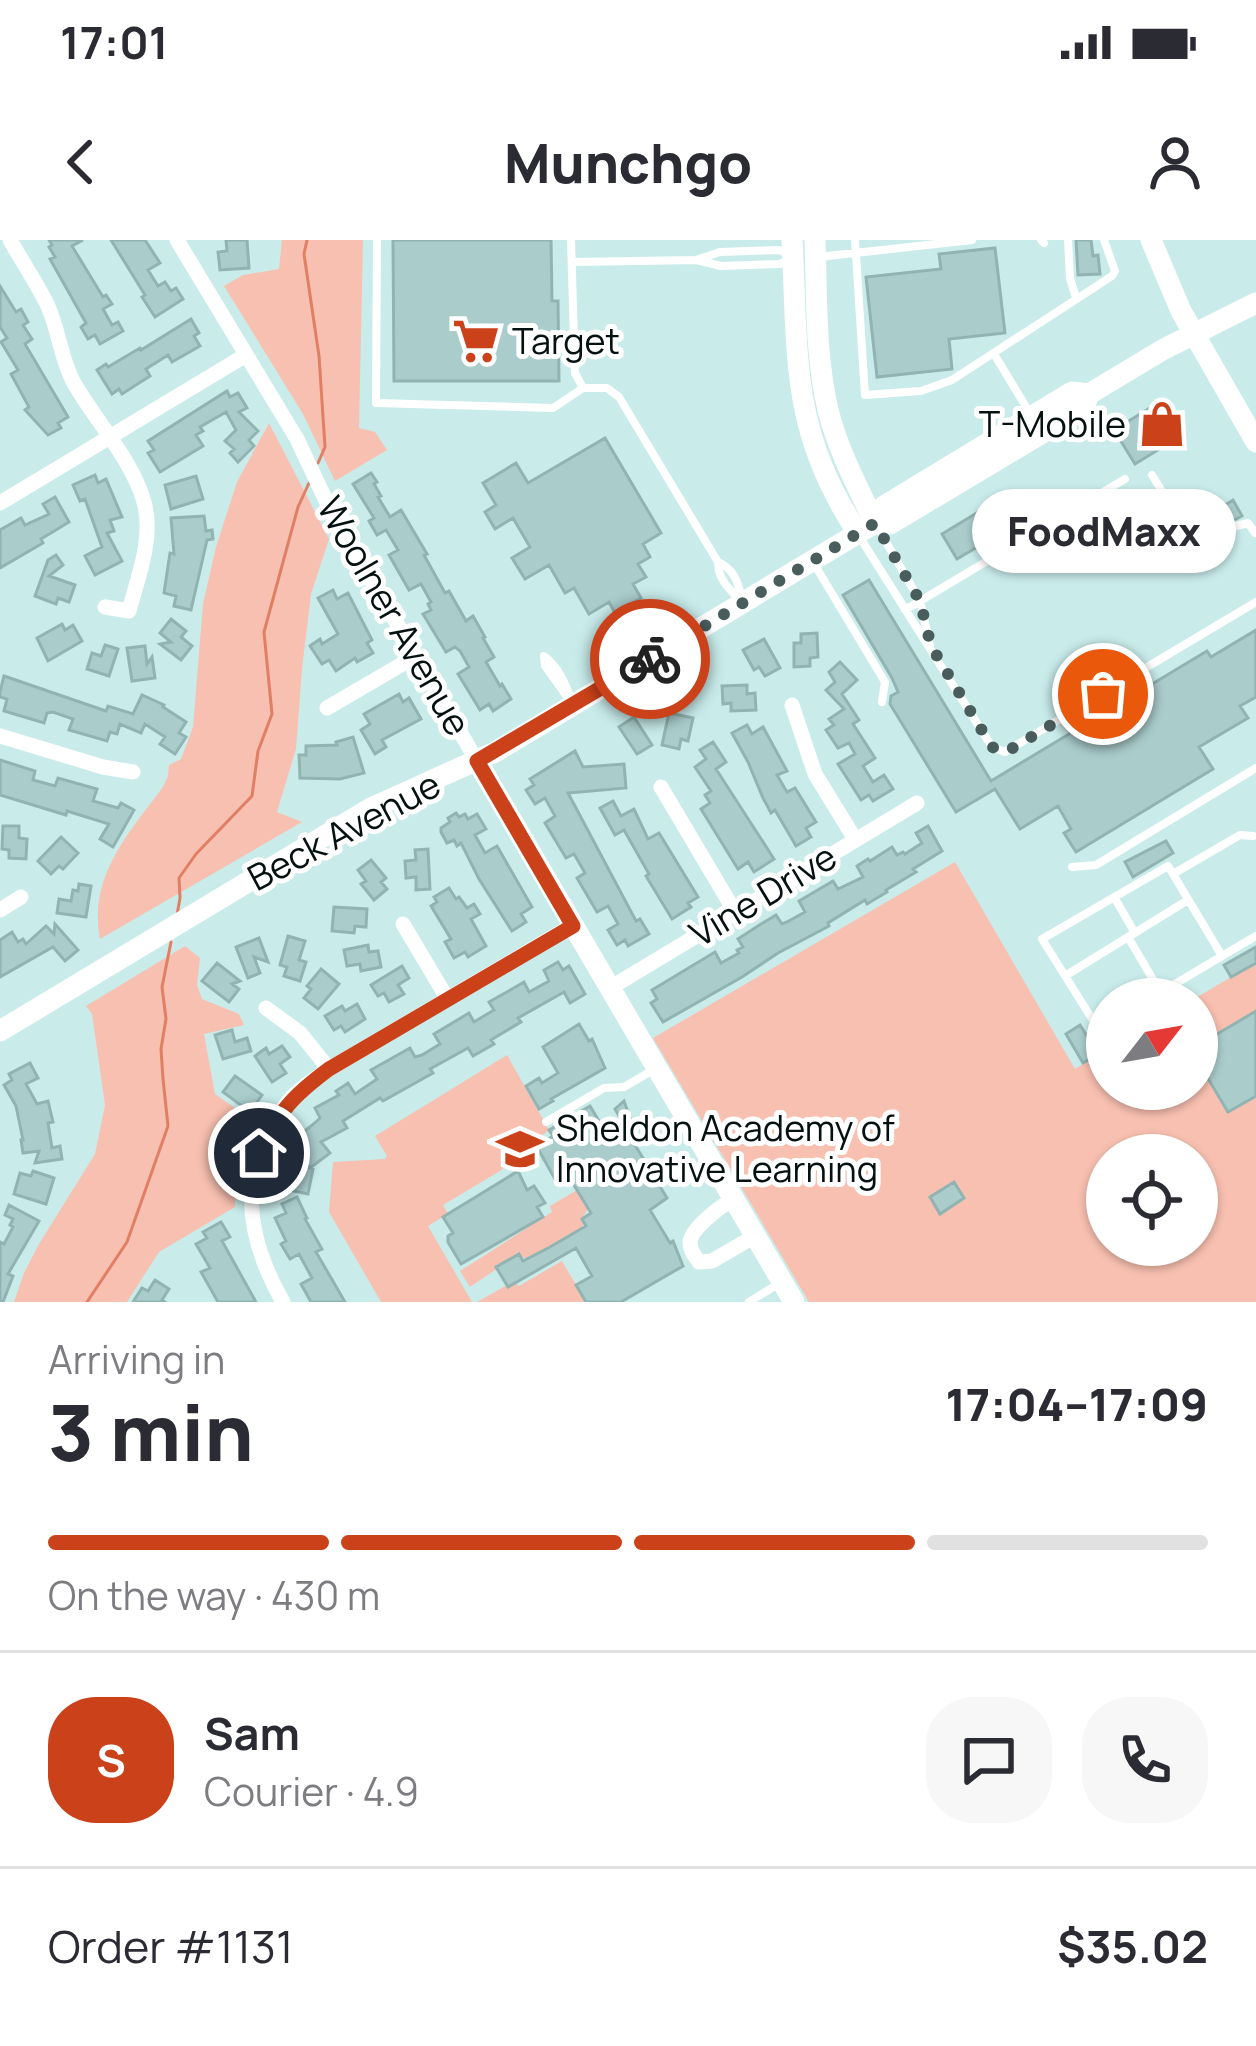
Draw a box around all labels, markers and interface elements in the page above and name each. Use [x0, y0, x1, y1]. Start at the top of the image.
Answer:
text: 17:01 [60, 11, 168, 73]
text: Munchgo [504, 125, 752, 199]
icon: back [48, 129, 114, 195]
icon: person [1142, 129, 1208, 195]
supermarket icon: Target [451, 316, 501, 366]
place label: Target [512, 316, 620, 365]
place label: T-Mobile [979, 399, 1126, 448]
shop icon: T-Mobile [1137, 399, 1187, 449]
street label: Woolner Avenue [306, 487, 483, 744]
callout: FoodMaxx [971, 490, 1235, 574]
text: FoodMaxx [1007, 504, 1201, 558]
courier [590, 599, 710, 719]
icon: bike [617, 626, 683, 692]
pin [1052, 643, 1154, 745]
icon: bag [1070, 661, 1136, 727]
street label: Beck Avenue [239, 759, 449, 902]
street label: Vine Drive [680, 832, 845, 958]
north arrow [1086, 978, 1218, 1110]
map controls [1086, 978, 1218, 1266]
pin [208, 1102, 310, 1204]
place label: Sheldon Academy of Innovative Learning [556, 1103, 895, 1193]
icon: home [226, 1120, 292, 1186]
school or university icon: Sheldon Academy of Innovative Learning [495, 1124, 545, 1174]
button: locate [1086, 1134, 1218, 1266]
text: Arriving in [48, 1332, 225, 1386]
text: 17:04–17:09 [945, 1373, 1208, 1435]
text: 3 min [48, 1378, 254, 1484]
text: On the way · 430 m [48, 1568, 380, 1622]
button: chat [926, 1697, 1052, 1823]
button: phone [1082, 1697, 1208, 1823]
text: Sam [204, 1702, 300, 1764]
text: S [96, 1729, 126, 1791]
text: Courier · 4.9 [204, 1764, 419, 1818]
text: Order #1131 [48, 1915, 293, 1977]
text: $35.02 [1057, 1915, 1208, 1977]

